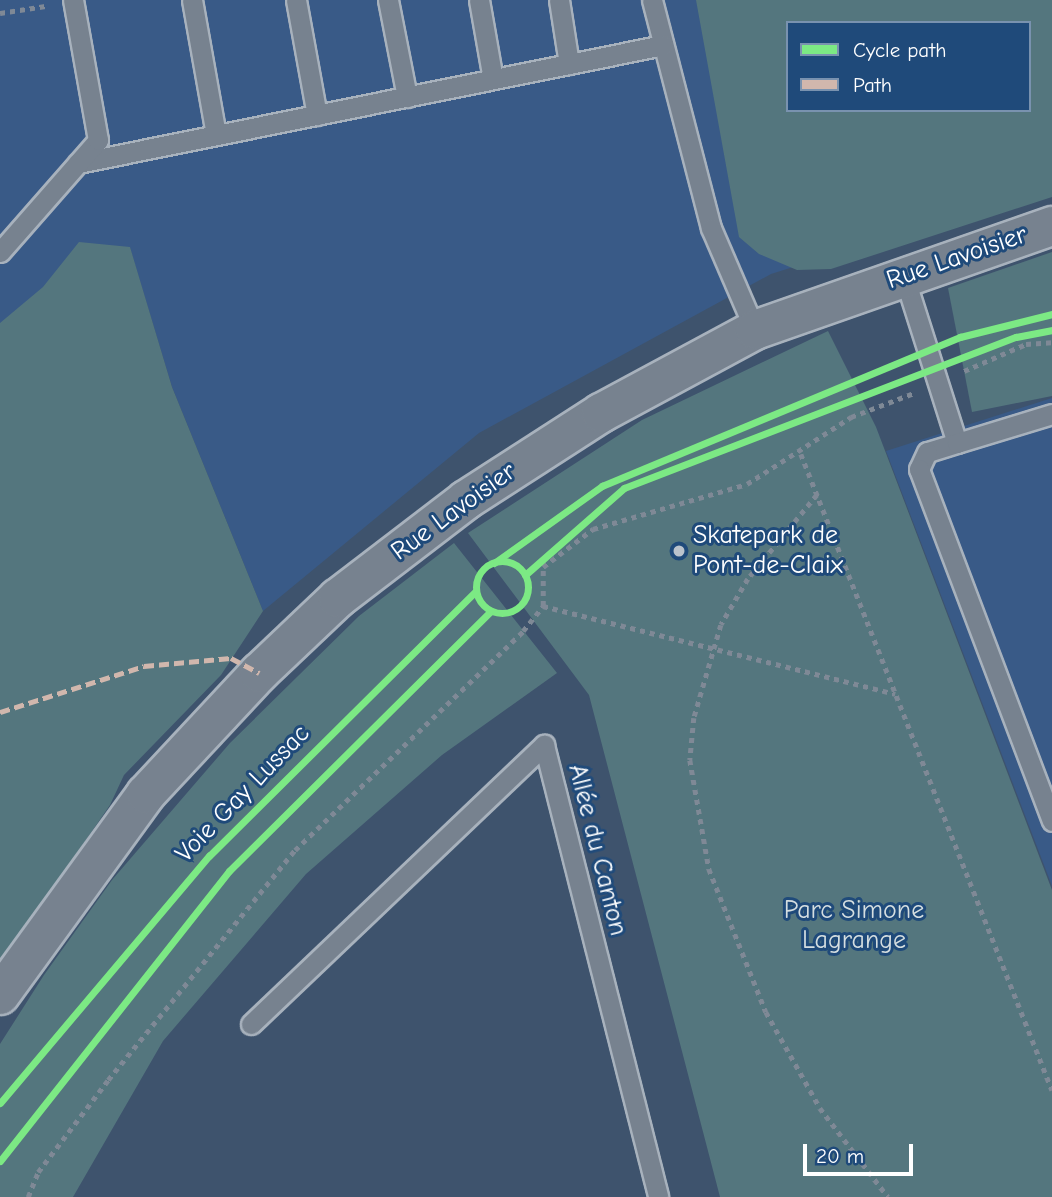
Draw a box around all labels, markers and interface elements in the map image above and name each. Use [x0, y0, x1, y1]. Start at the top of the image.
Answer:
legend [786, 21, 1031, 112]
text: Cycle path [853, 38, 946, 62]
text: Path [853, 73, 892, 97]
street label: Rue Lavoisier [883, 219, 1031, 297]
street label: Rue Lavoisier [386, 456, 522, 568]
place label: Skatepark de Pont-de-Claix [693, 520, 843, 582]
marker: Skatepark de Pont-de-Claix [671, 543, 687, 559]
street label: Voie Gay Lussac [169, 719, 317, 869]
street label: Allée du Canton [561, 761, 633, 939]
park label: Parc Simone Lagrange [784, 895, 924, 956]
scale bar [807, 1130, 917, 1174]
text: 20 m [816, 1144, 864, 1168]

